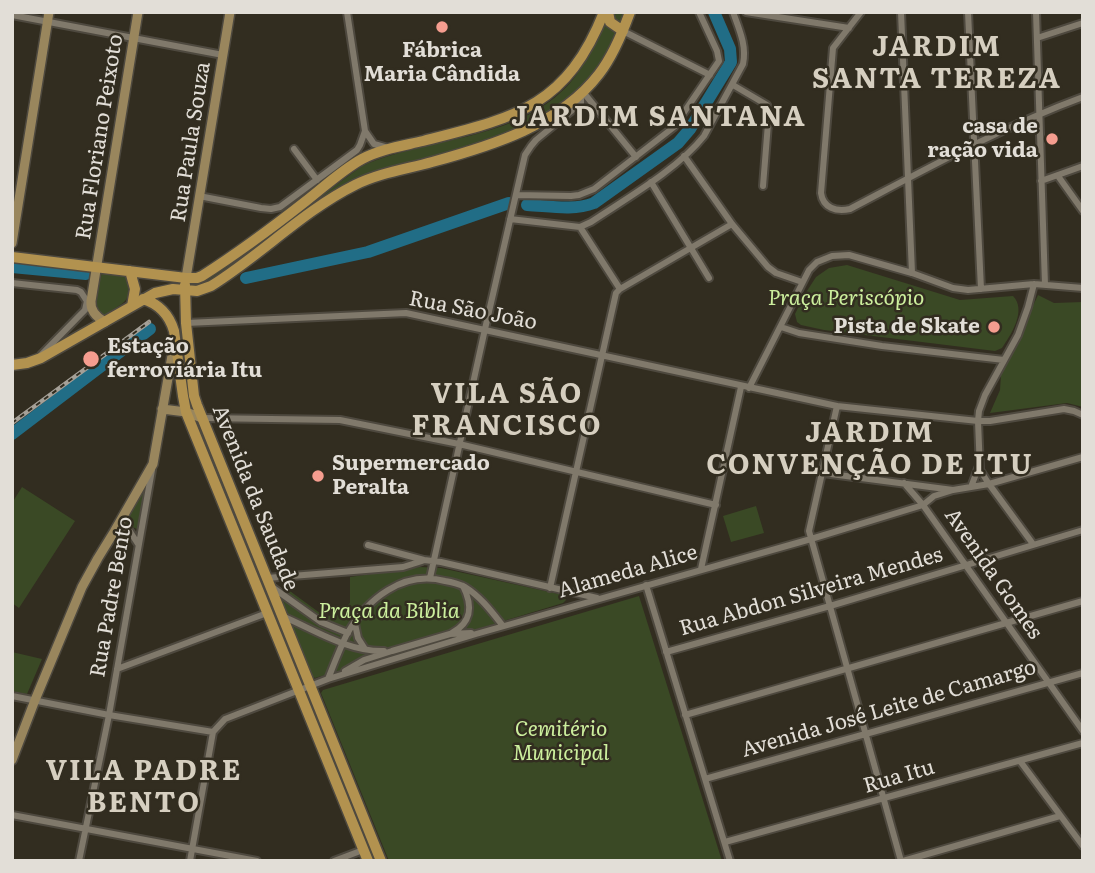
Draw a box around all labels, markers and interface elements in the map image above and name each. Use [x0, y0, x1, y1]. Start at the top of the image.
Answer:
marker: Fábrica Maria Cândida [434, 19, 450, 35]
district label: JARDIM SANTA TEREZA [814, 31, 1060, 97]
street label: Rua Floriano Peixoto [71, 32, 129, 242]
place label: Fábrica Maria Cândida [364, 38, 520, 88]
street label: Rua Paula Souza [166, 60, 216, 224]
district label: JARDIM SANTANA [513, 101, 805, 135]
place label: casa de ração vida [927, 114, 1038, 164]
marker: casa de ração vida [1044, 131, 1060, 147]
street label: Rua São João [407, 286, 539, 336]
park label: Praça Periscópio [768, 286, 924, 312]
place label: Pista de Skate [834, 314, 980, 340]
marker: Pista de Skate [986, 319, 1002, 335]
place label: Estação ferroviária Itu [107, 334, 262, 384]
marker: Estação ferroviária Itu [81, 349, 101, 369]
district label: VILA SÃO FRANCISCO [413, 378, 601, 444]
street label: Avenida da Saudade [206, 402, 304, 594]
district label: JARDIM CONVENÇÃO DE ITU [708, 417, 1032, 483]
place label: Supermercado Peralta [332, 451, 490, 501]
marker: Supermercado Peralta [310, 468, 326, 484]
street label: Avenida Gomes [939, 504, 1047, 644]
street label: Rua Padre Bento [85, 515, 139, 679]
street label: Alameda Alice [555, 540, 701, 604]
street label: Rua Abdon Silveira Mendes [676, 542, 946, 642]
park label: Praça da Bíblia [318, 599, 460, 625]
street label: Avenida José Leite de Camargo [739, 655, 1039, 763]
park label: Cemitério Municipal [513, 717, 609, 767]
district label: VILA PADRE BENTO [47, 755, 241, 821]
street label: Rua Itu [861, 755, 937, 799]

